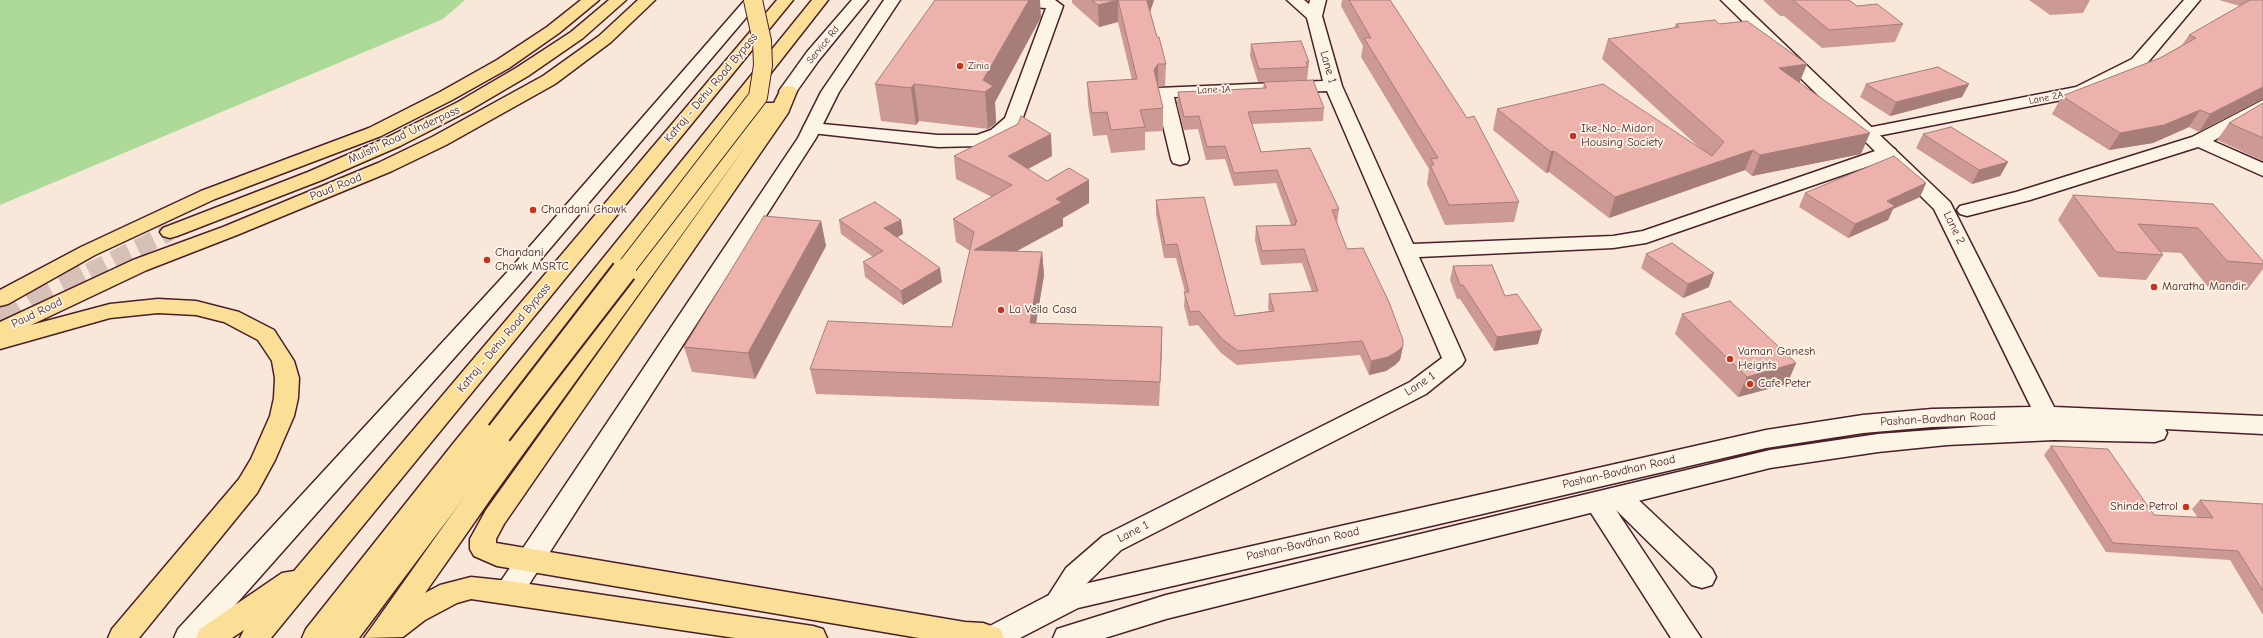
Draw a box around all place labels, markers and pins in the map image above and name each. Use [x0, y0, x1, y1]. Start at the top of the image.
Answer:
place label: Zinia [968, 60, 989, 72]
marker: Zinia [955, 61, 965, 71]
place label: Ike-No-Midori Housing Society [1581, 122, 1663, 150]
marker: Ike-No-Midori Housing Society [1568, 131, 1578, 141]
place label: Chandani Chowk [541, 203, 627, 217]
marker: Chandani Chowk [528, 205, 538, 215]
place label: Chandani Chowk MSRTC [495, 246, 569, 274]
marker: Chandani Chowk MSRTC [482, 255, 492, 265]
place label: Maratha Mandir [2162, 280, 2246, 294]
marker: Maratha Mandir [2149, 282, 2159, 292]
place label: La Vella Casa [1009, 303, 1077, 317]
marker: La Vella Casa [996, 305, 1006, 315]
place label: Vaman Ganesh Heights [1738, 345, 1816, 373]
marker: Vaman Ganesh Heights [1725, 354, 1735, 364]
place label: Cafe Peter [1758, 377, 1811, 391]
marker: Cafe Peter [1745, 379, 1755, 389]
place label: Shinde Petrol [2110, 500, 2178, 514]
marker: Shinde Petrol [2181, 502, 2191, 512]

